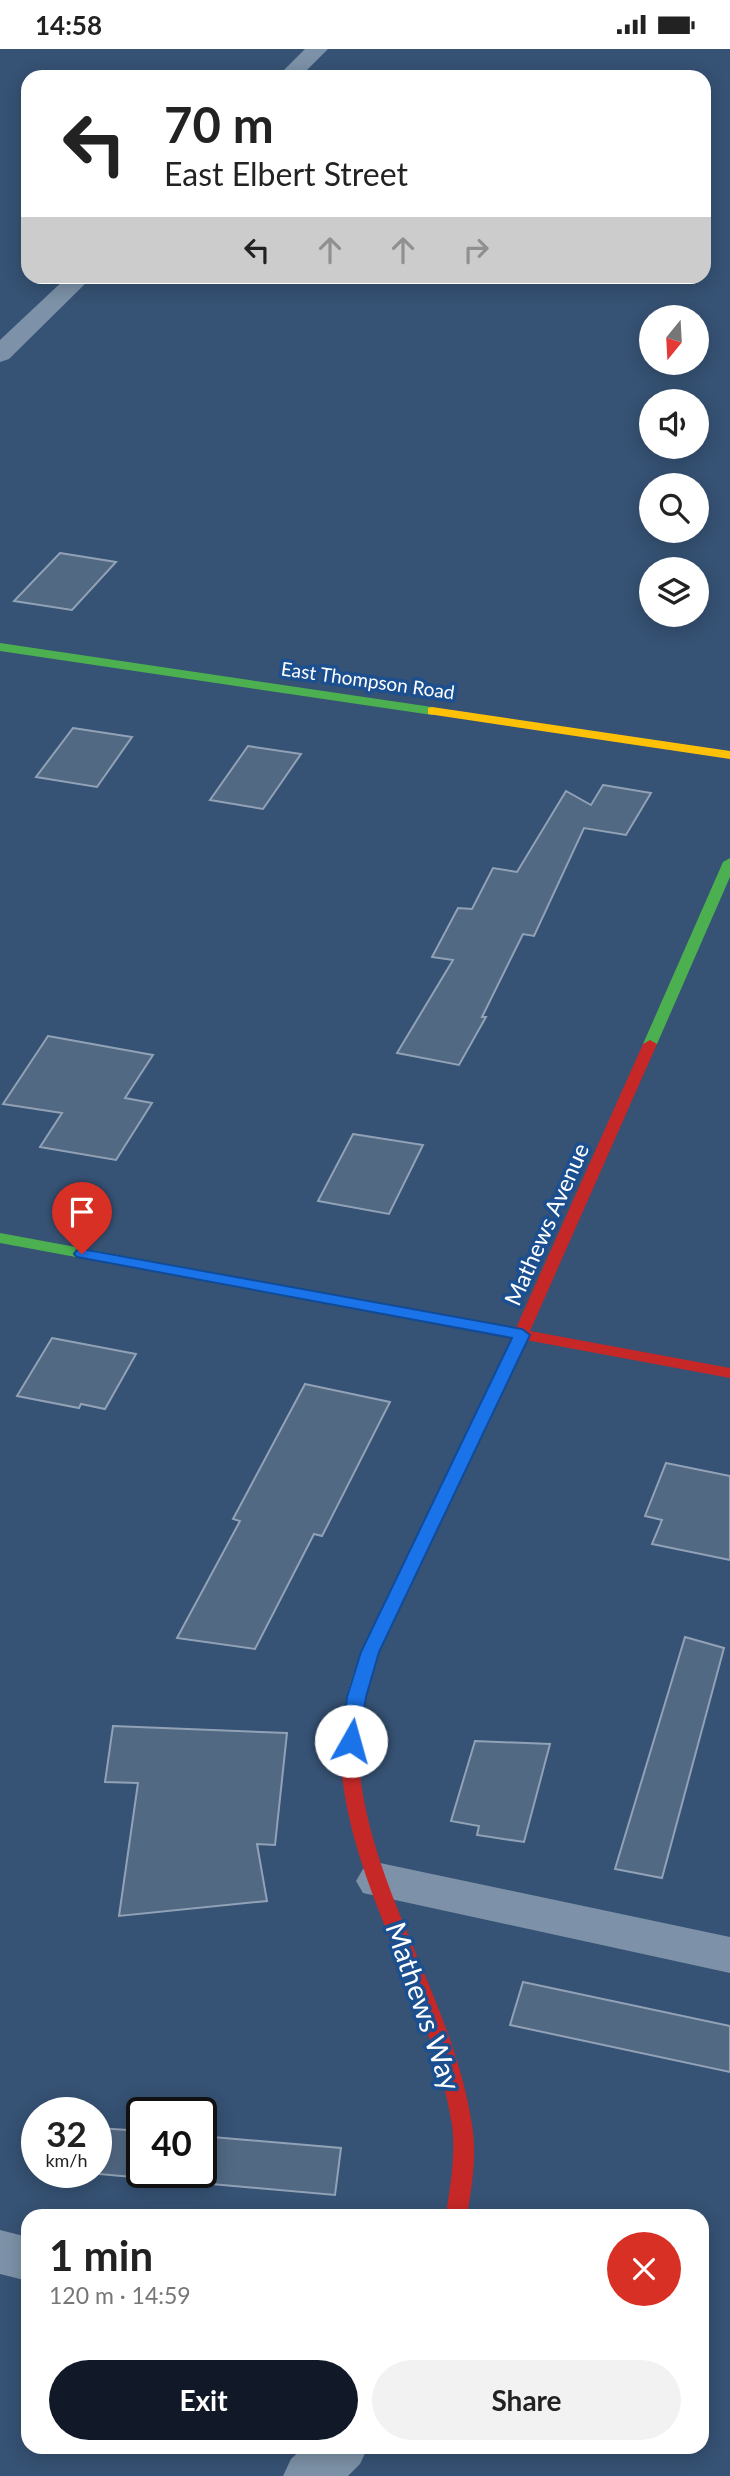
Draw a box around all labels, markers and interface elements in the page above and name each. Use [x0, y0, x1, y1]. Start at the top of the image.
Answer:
text: 14:58 [35, 9, 102, 41]
text: 70 m [164, 95, 274, 153]
icon: left [49, 98, 140, 189]
text: East Elbert Street [164, 154, 408, 193]
icon: left [238, 231, 276, 269]
icon: ahead [311, 231, 349, 269]
icon: ahead [384, 231, 422, 269]
icon: right [457, 231, 495, 269]
north arrow [639, 305, 709, 375]
map controls [639, 305, 709, 627]
button: sound [639, 389, 709, 459]
button: search [639, 473, 709, 543]
button: layers [639, 557, 709, 627]
street label: East Thompson Road [280, 656, 456, 704]
street label: Mathews Avenue [498, 1139, 594, 1309]
pin [52, 1182, 112, 1254]
icon: arrive [63, 1193, 101, 1231]
position arrow [314, 1704, 388, 1778]
street label: Mathews Way [379, 1917, 469, 2095]
speed limit sign: 40 [126, 2097, 217, 2188]
text: 32 [46, 2112, 87, 2154]
text: km/h [45, 2149, 88, 2171]
text: 1 min [49, 2230, 153, 2280]
button: close [607, 2232, 681, 2306]
text: 120 m · 14:59 [49, 2281, 191, 2309]
button: Exit [49, 2360, 358, 2440]
button: Share [372, 2360, 681, 2440]

